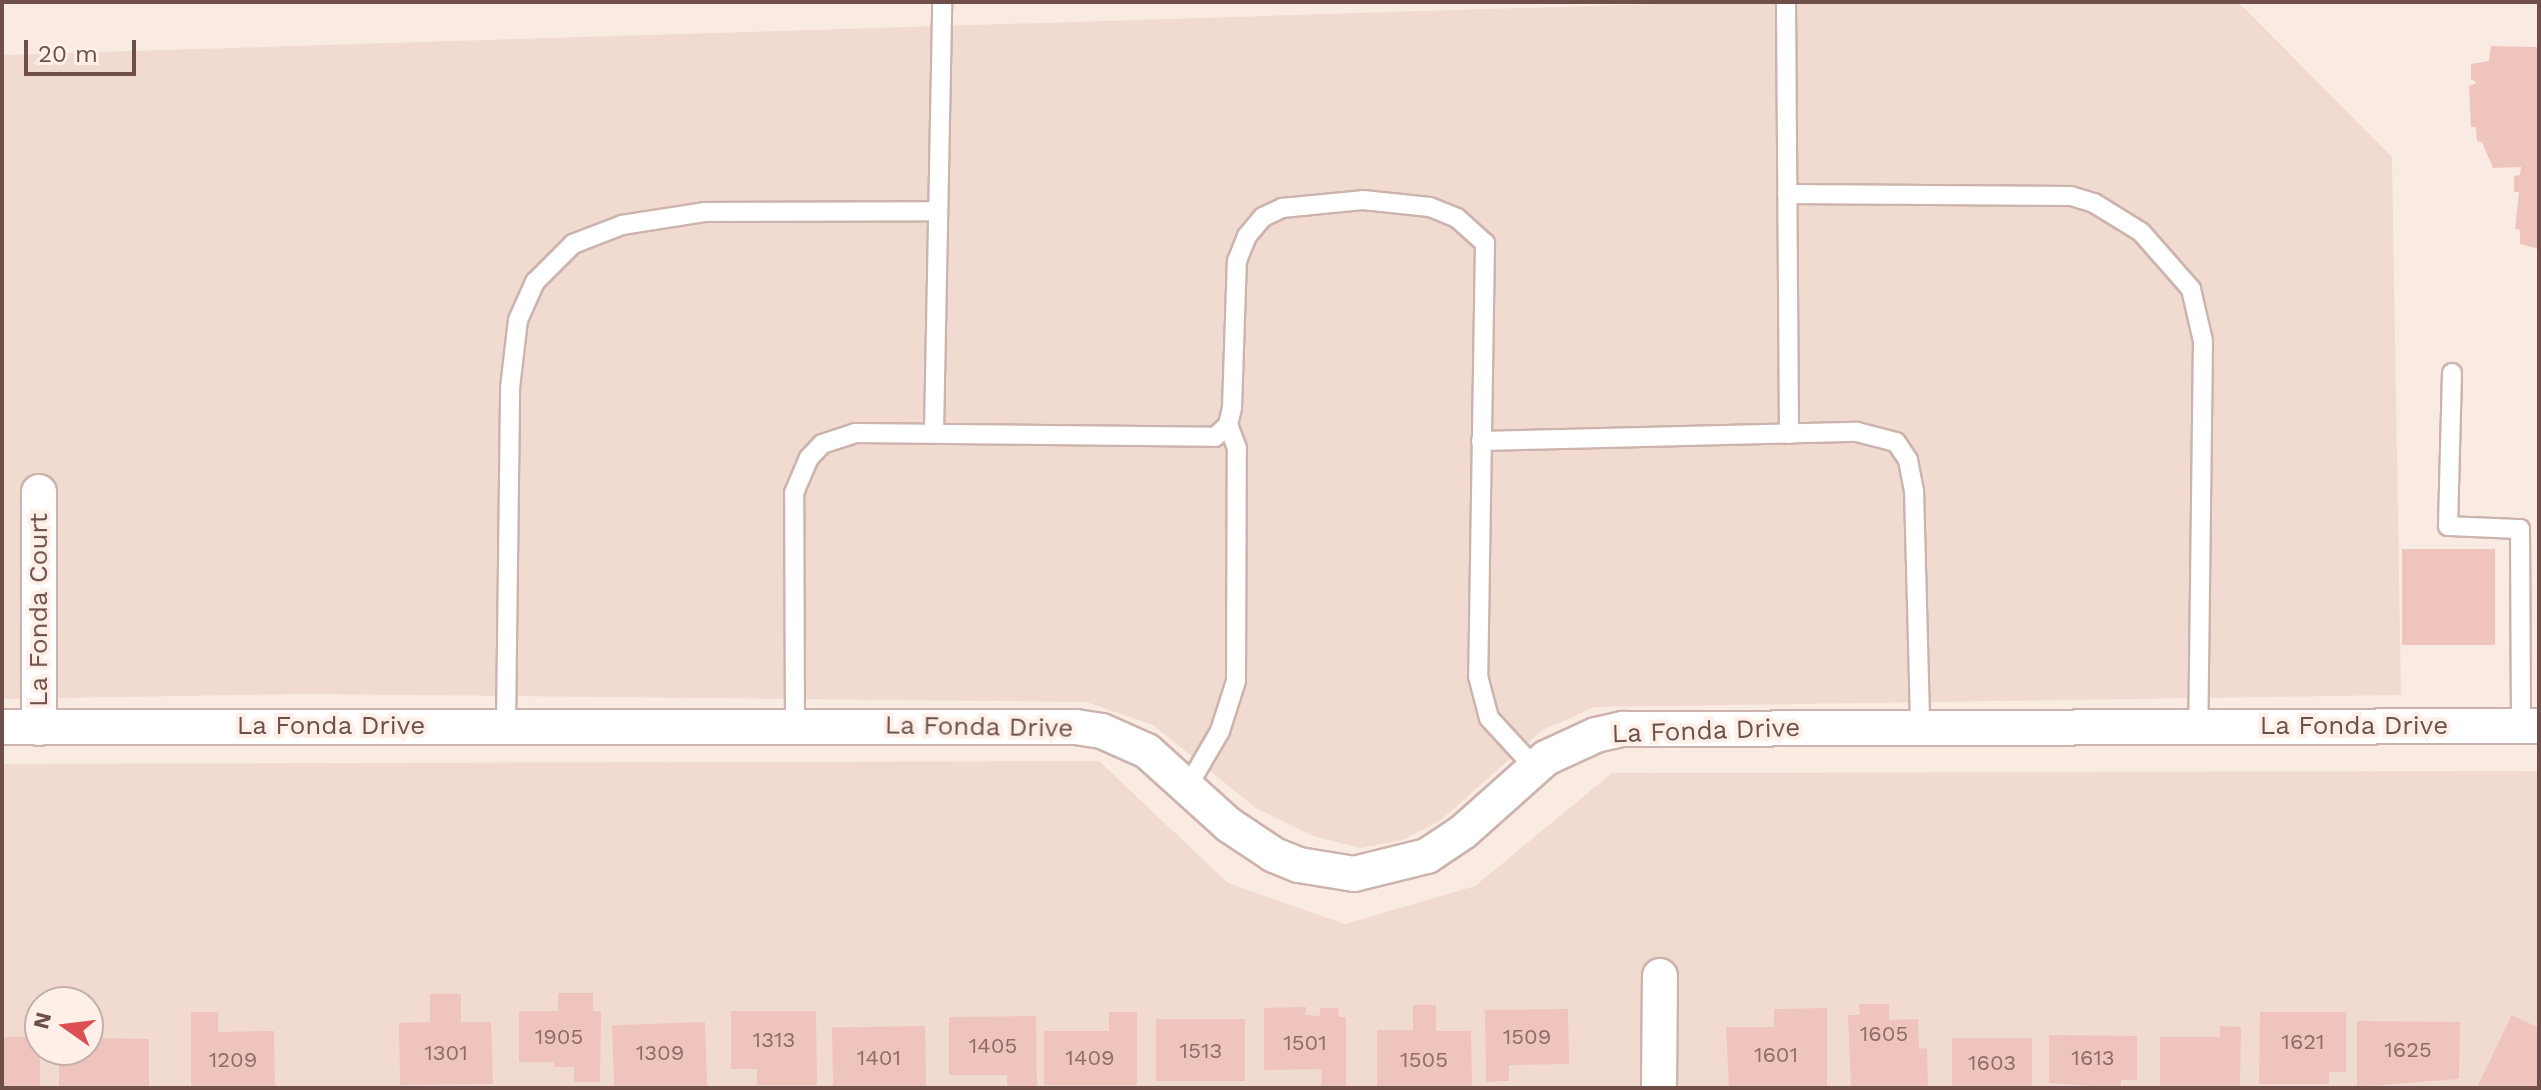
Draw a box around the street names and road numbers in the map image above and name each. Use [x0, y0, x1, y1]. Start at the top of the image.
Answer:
street label: La Fonda Court [23, 512, 55, 708]
street label: La Fonda Drive [236, 710, 426, 742]
street label: La Fonda Drive [884, 710, 1074, 744]
street label: La Fonda Drive [2259, 710, 2449, 742]
street label: La Fonda Drive [1611, 712, 1801, 750]

